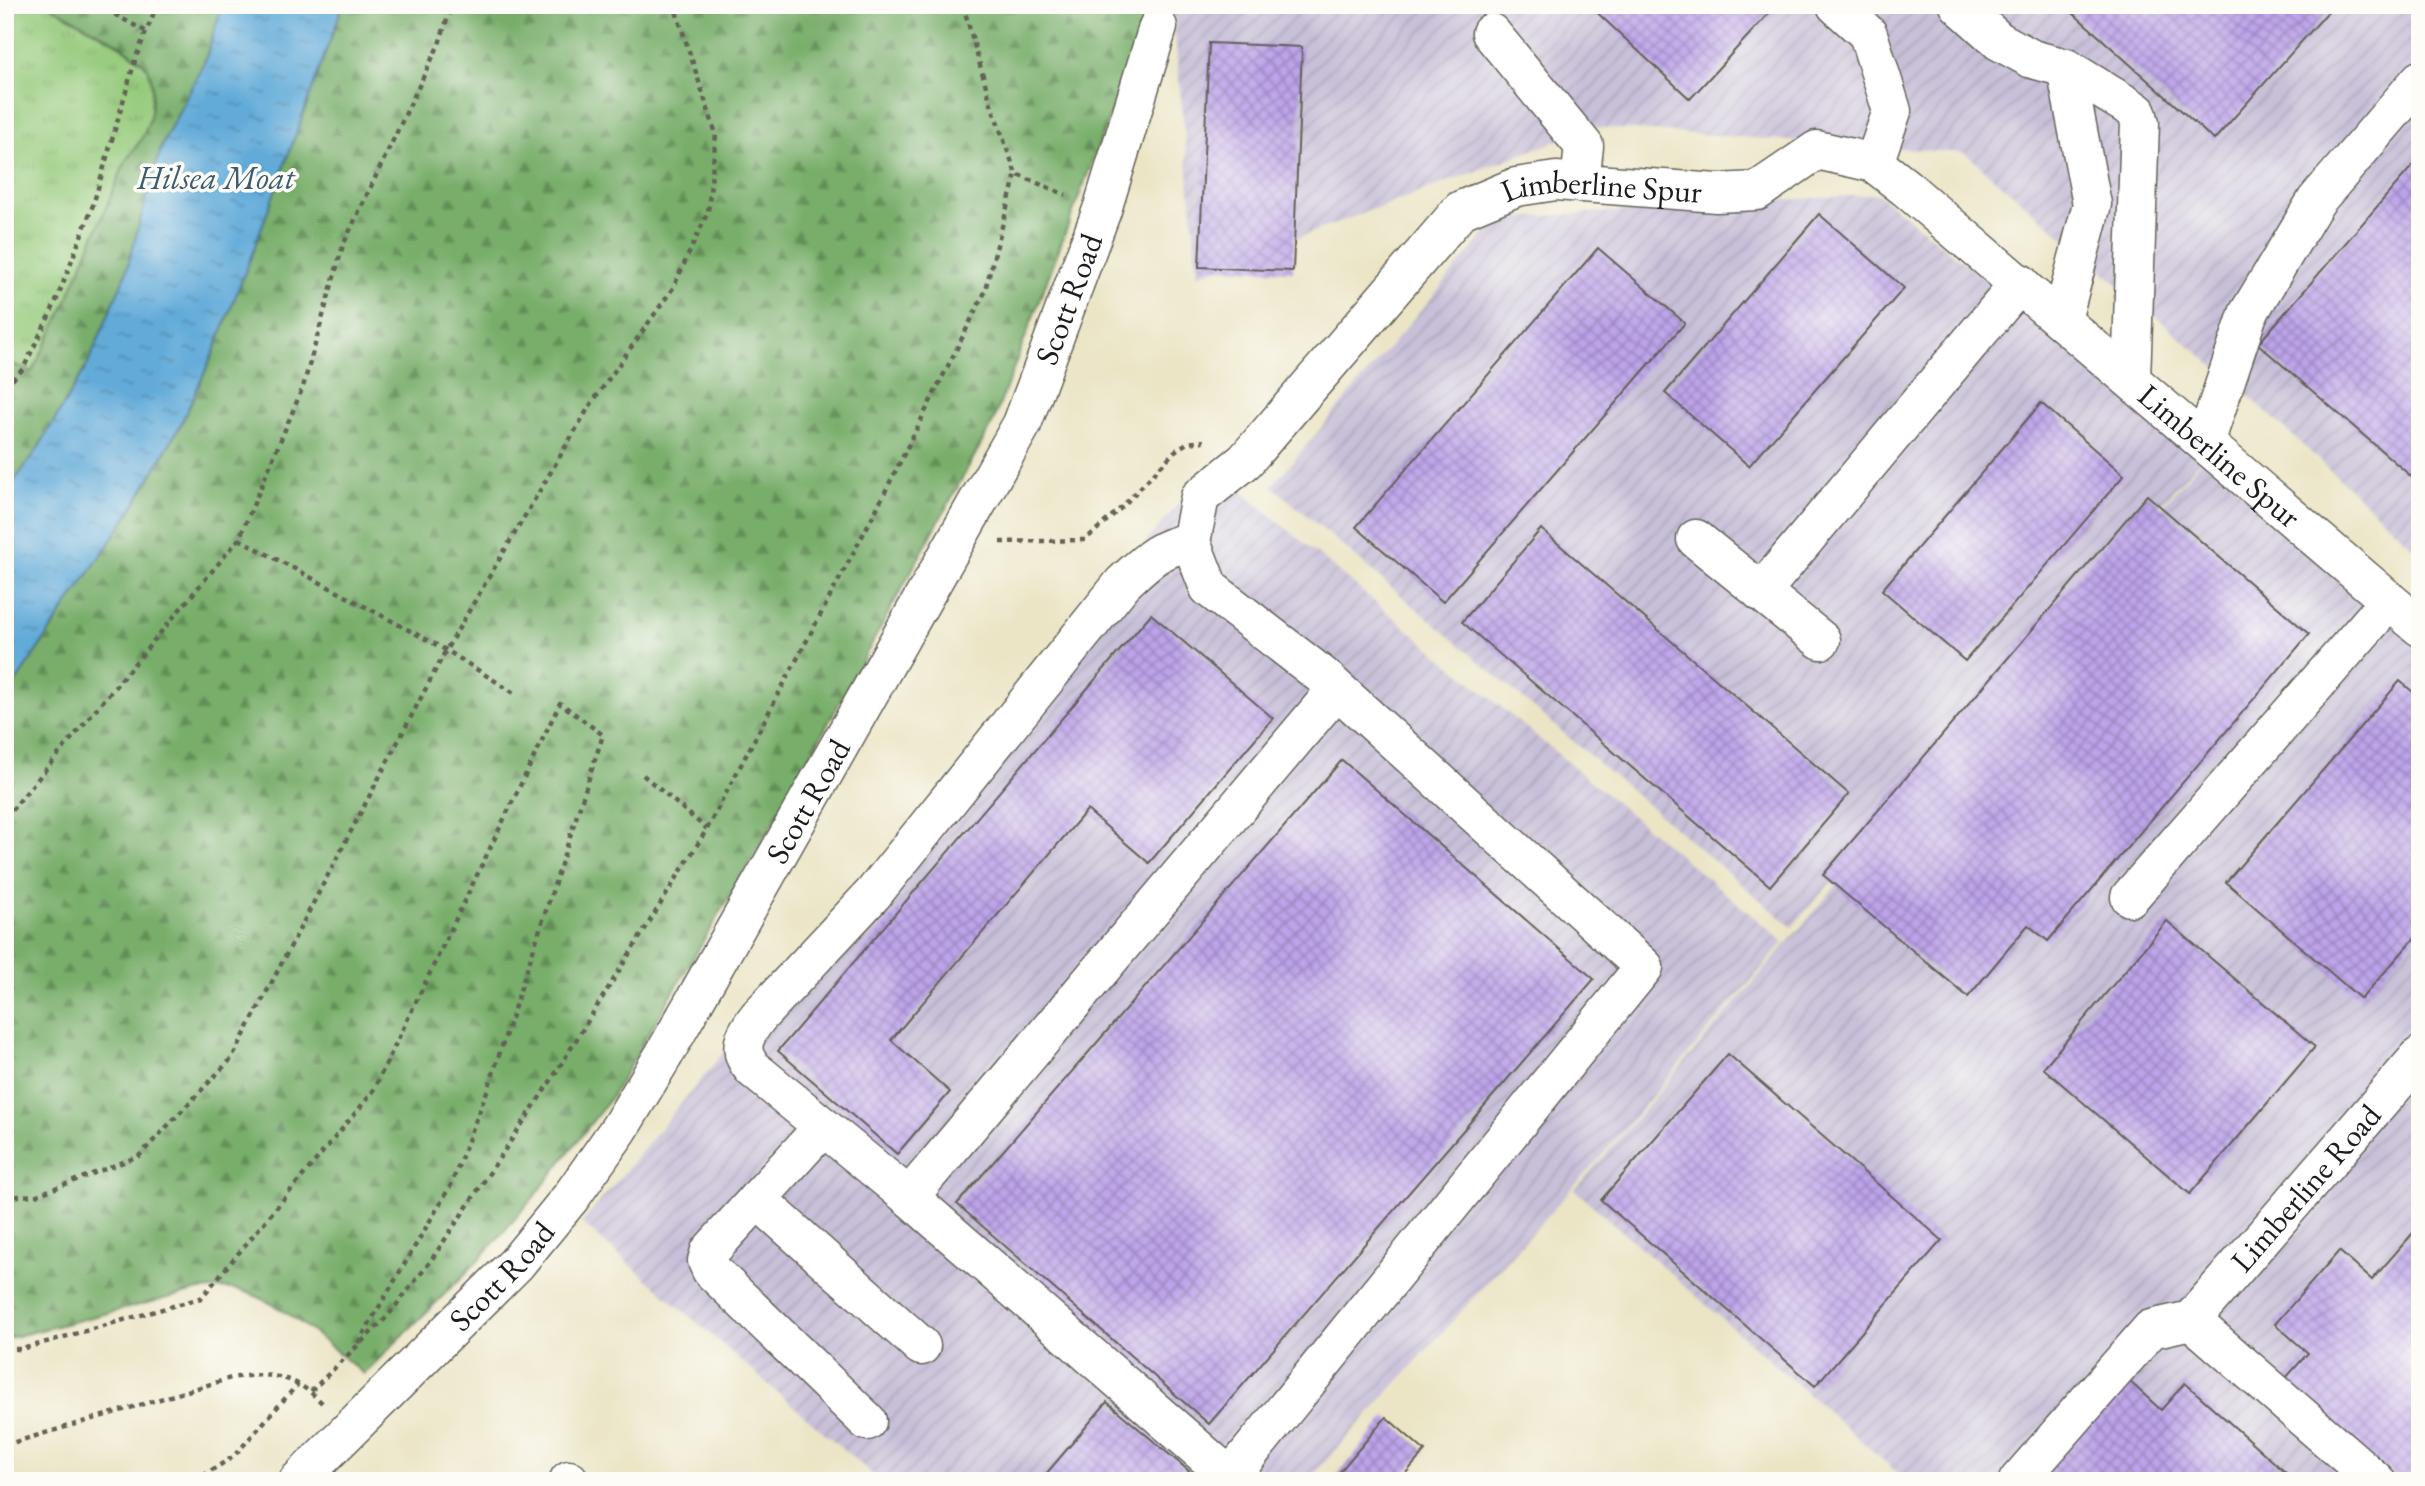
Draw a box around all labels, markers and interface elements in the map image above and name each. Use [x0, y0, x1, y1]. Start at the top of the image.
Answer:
water label: Hilsea Moat [136, 156, 296, 199]
street label: Limberline Spur [1494, 160, 1704, 213]
street label: Scott Road [1025, 227, 1113, 370]
street label: Limberline Spur [2129, 374, 2310, 537]
street label: Scott Road [756, 731, 860, 871]
street label: Limberline Road [2221, 1094, 2391, 1281]
street label: Scott Road [440, 1212, 564, 1340]

